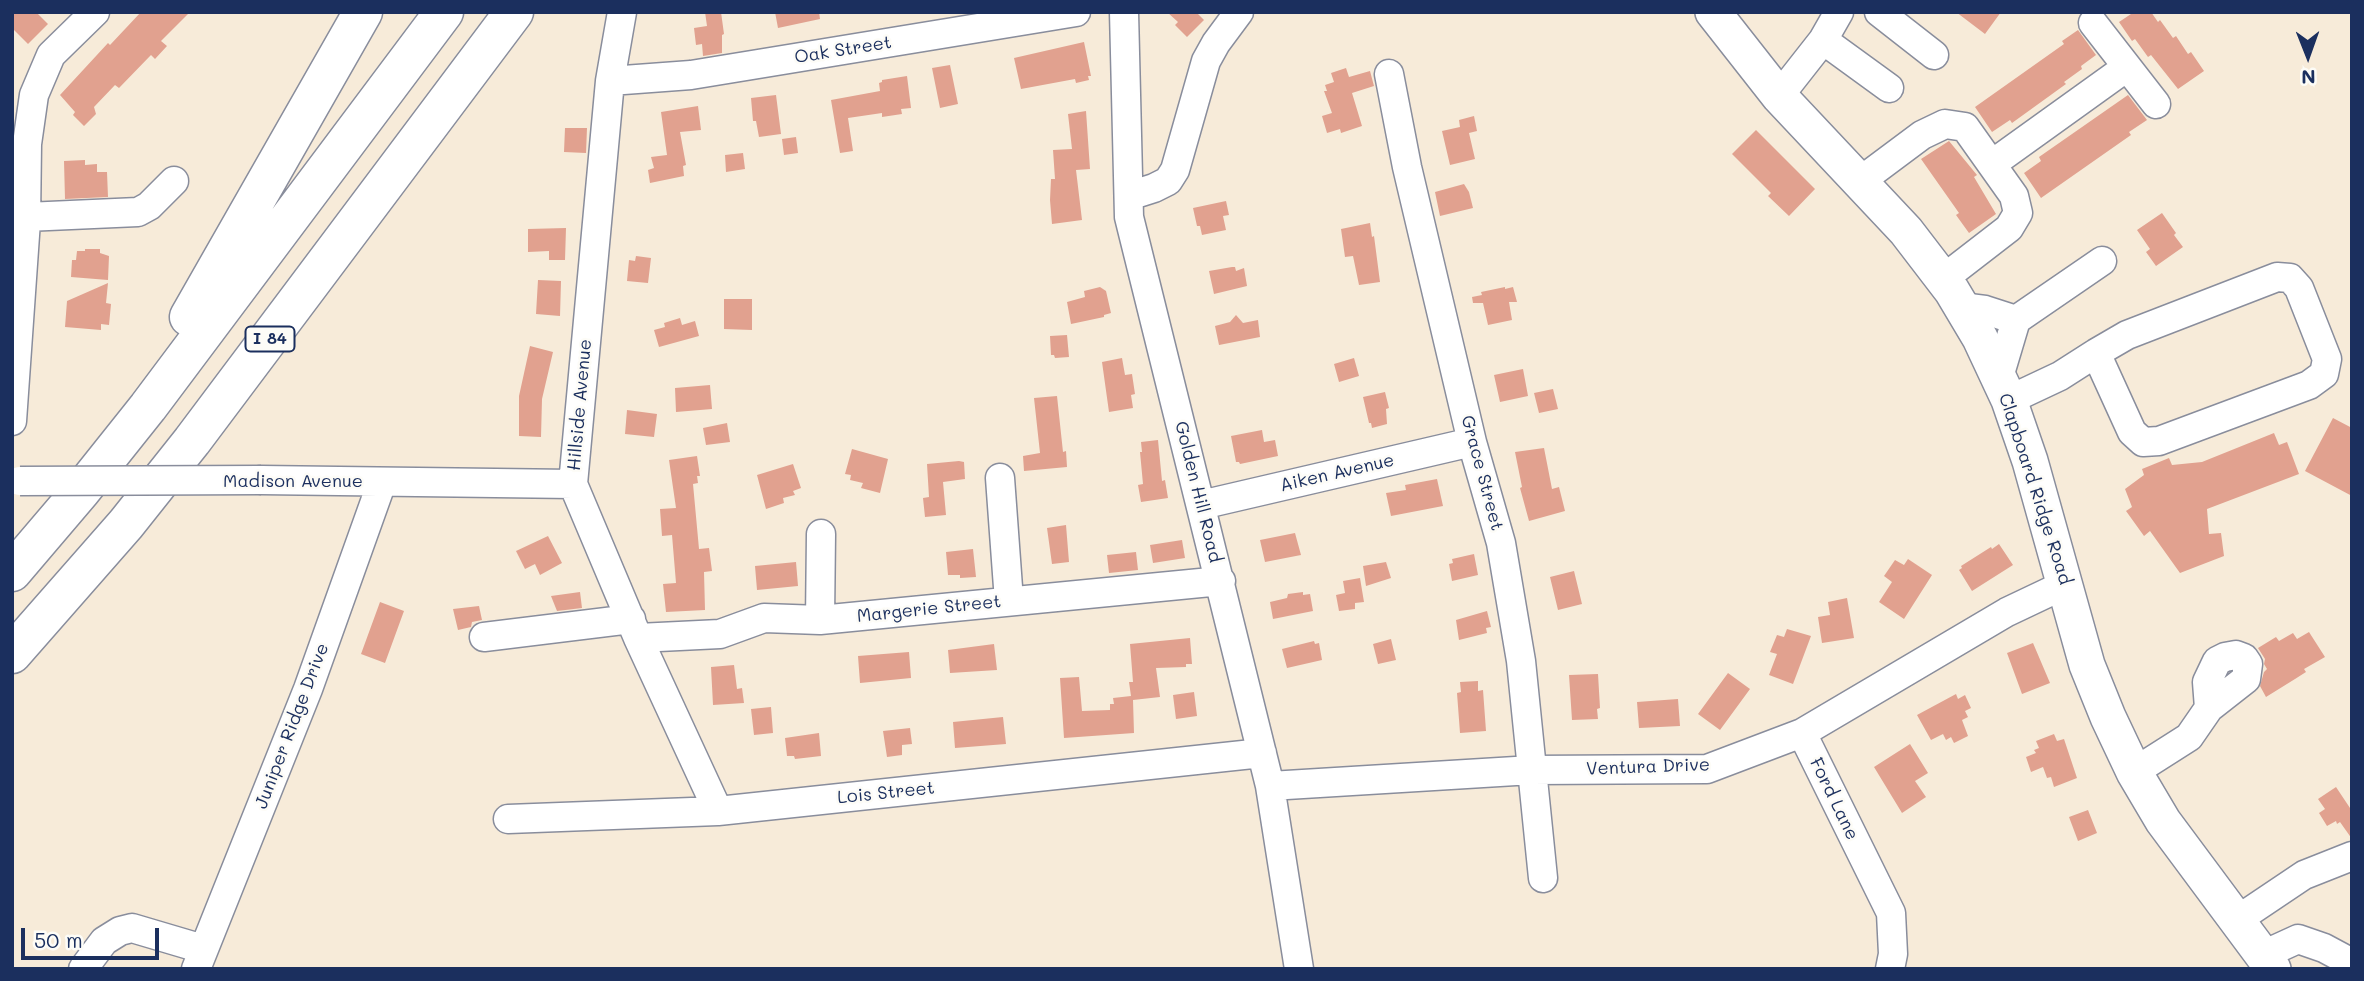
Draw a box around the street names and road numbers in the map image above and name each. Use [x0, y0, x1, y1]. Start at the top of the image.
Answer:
street label: Oak Street [793, 32, 893, 68]
road number: I 84 [246, 326, 294, 352]
street label: Hillside Avenue [563, 338, 597, 472]
street label: Clapboard Ridge Road [1994, 391, 2076, 587]
street label: Grace Street [1456, 413, 1508, 533]
street label: Golden Hill Road [1170, 419, 1226, 565]
street label: Aiken Avenue [1278, 449, 1396, 497]
street label: Madison Avenue [223, 470, 363, 492]
street label: Margerie Street [856, 591, 1002, 627]
street label: Juniper Ridge Drive [250, 640, 334, 812]
street label: Ventura Drive [1586, 754, 1710, 780]
street label: Ford Lane [1805, 754, 1863, 844]
street label: Lois Street [836, 777, 936, 809]

